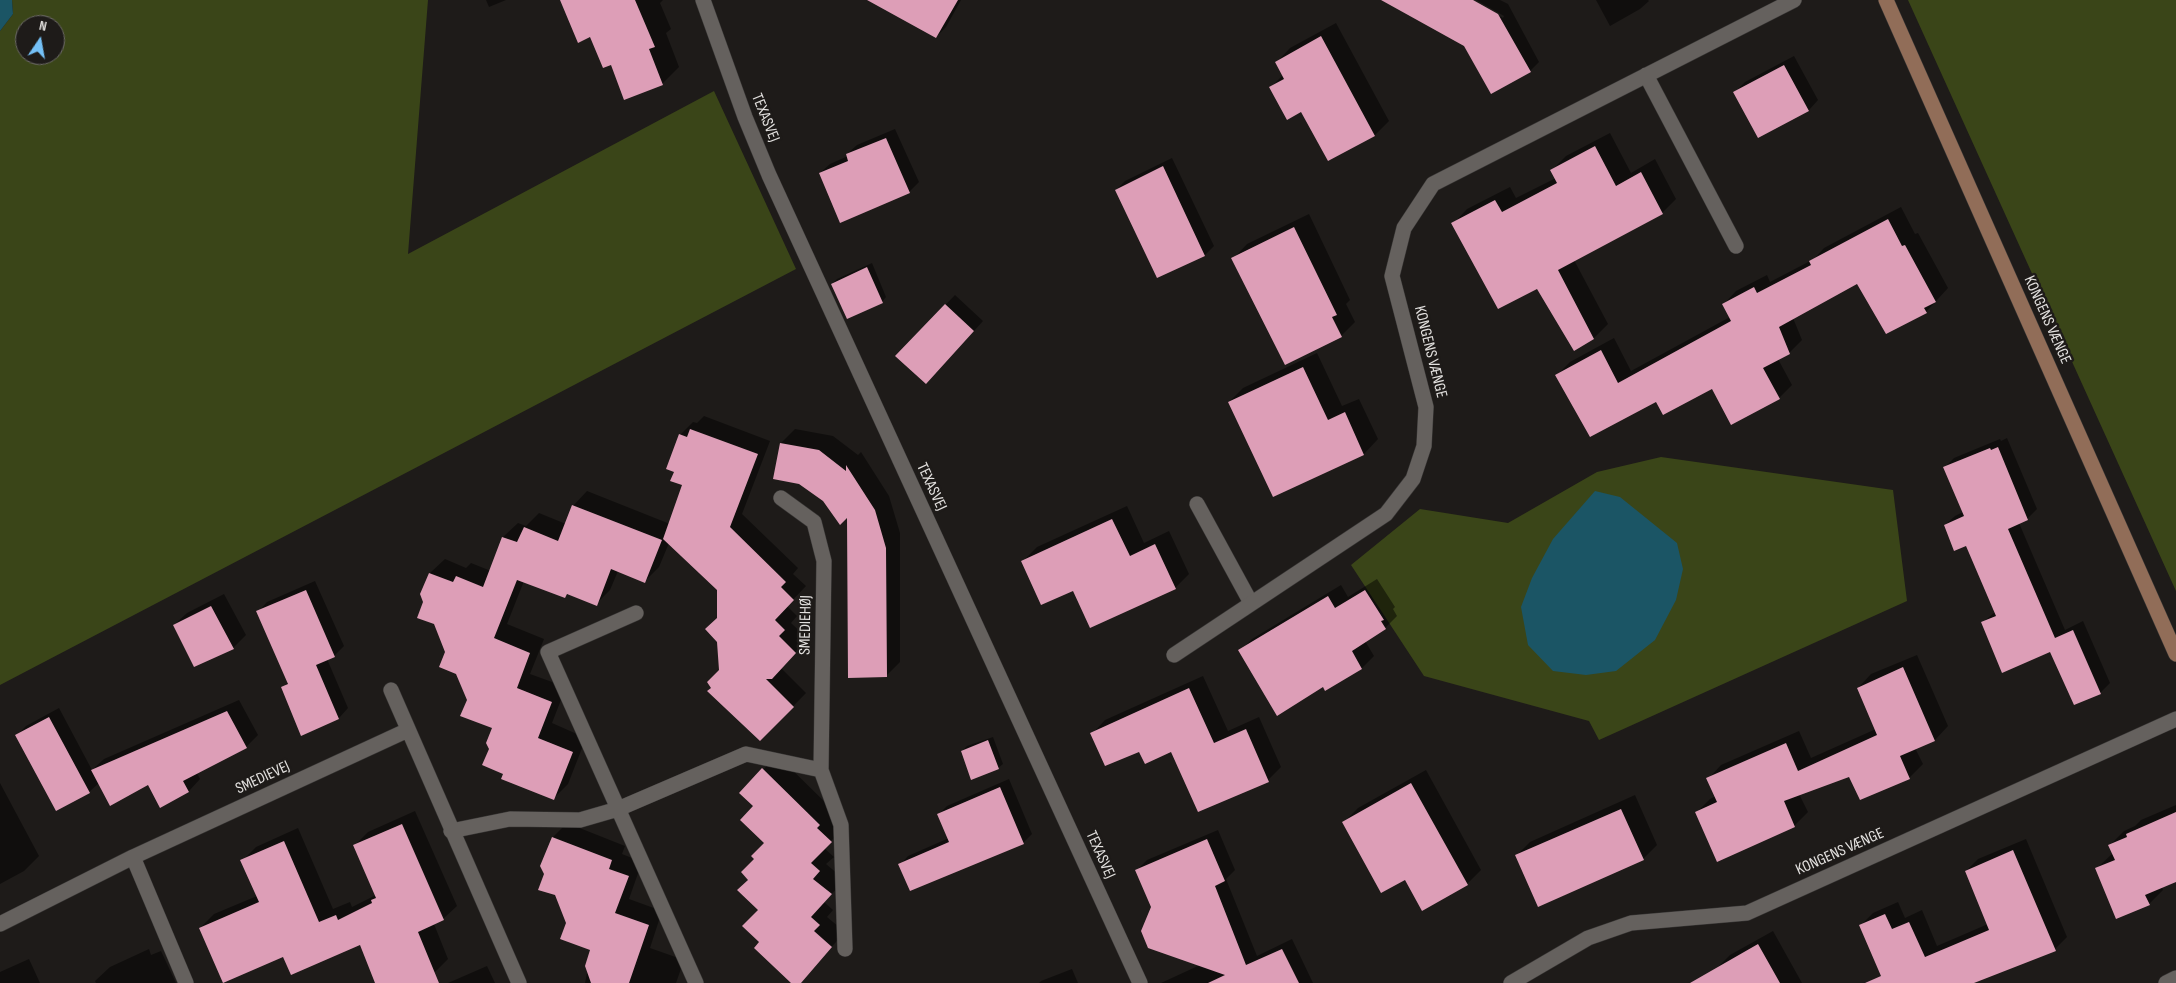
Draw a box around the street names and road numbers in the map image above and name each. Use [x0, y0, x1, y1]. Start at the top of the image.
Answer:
street label: TEXASVEJ [747, 91, 783, 145]
street label: KONGENS VÆNGE [2019, 273, 2075, 367]
street label: KONGENS VÆNGE [1409, 304, 1451, 400]
street label: TEXASVEJ [912, 460, 950, 514]
street label: SMEDIEHØJ [796, 595, 816, 655]
street label: SMEDIEVEJ [233, 757, 293, 799]
street label: KONGENS VÆNGE [1793, 824, 1887, 880]
street label: TEXASVEJ [1081, 828, 1119, 882]

